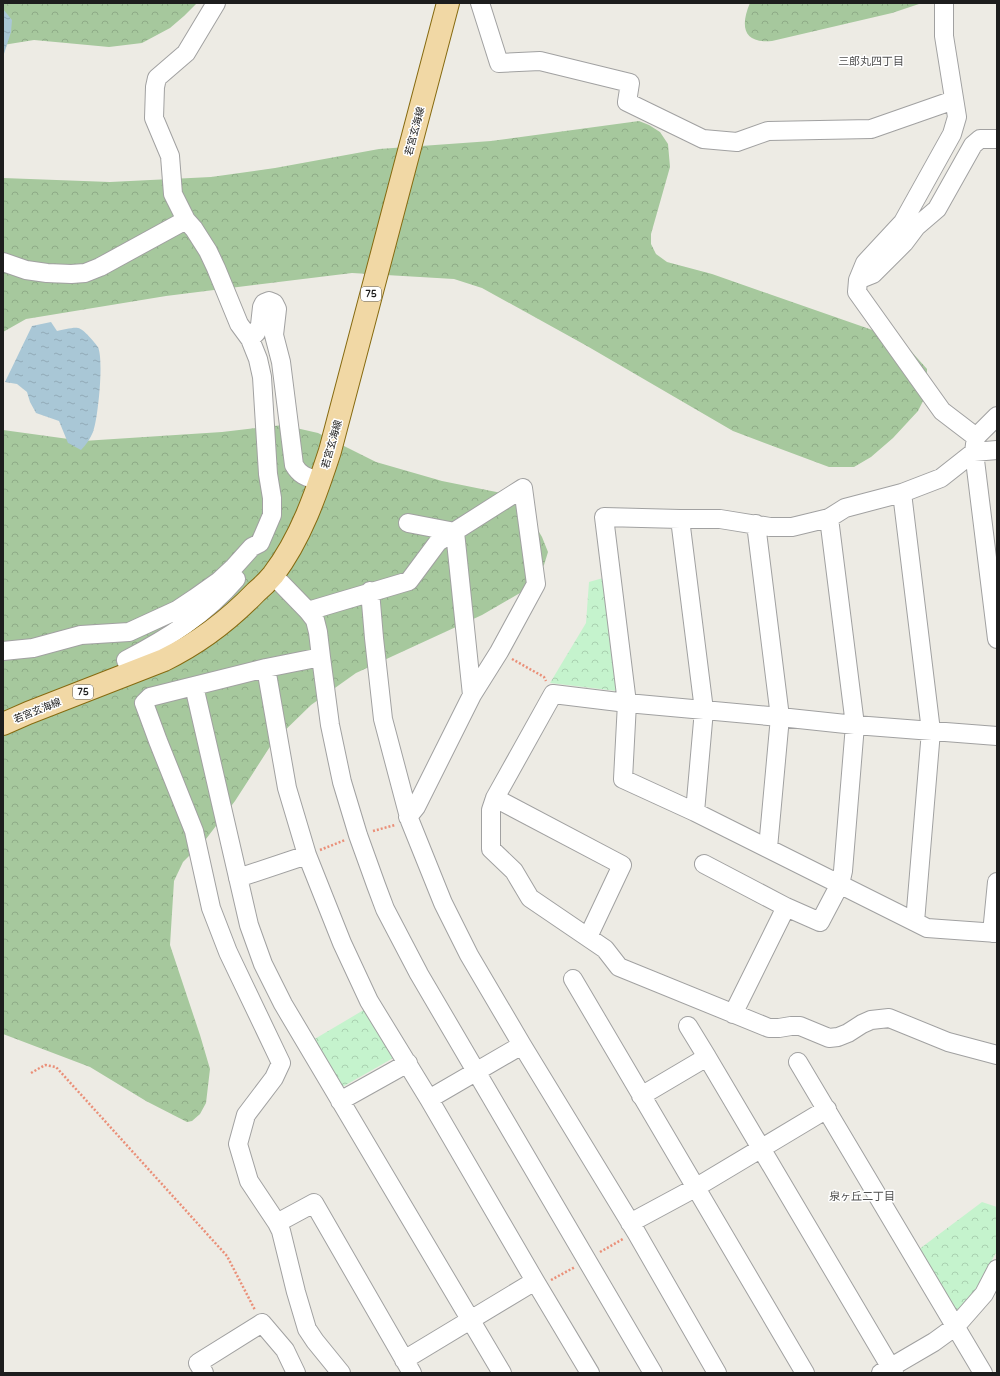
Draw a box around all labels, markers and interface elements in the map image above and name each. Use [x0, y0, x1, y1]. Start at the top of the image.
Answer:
district label: 三郎丸四丁目 [838, 55, 904, 68]
street label: 若宮玄海線 [403, 106, 427, 157]
road number: 75 [361, 287, 381, 301]
street label: 若宮玄海線 [319, 419, 345, 470]
road number: 75 [73, 685, 93, 699]
street label: 若宮玄海線 [12, 696, 63, 726]
district label: 泉ヶ丘二丁目 [829, 1190, 895, 1203]

